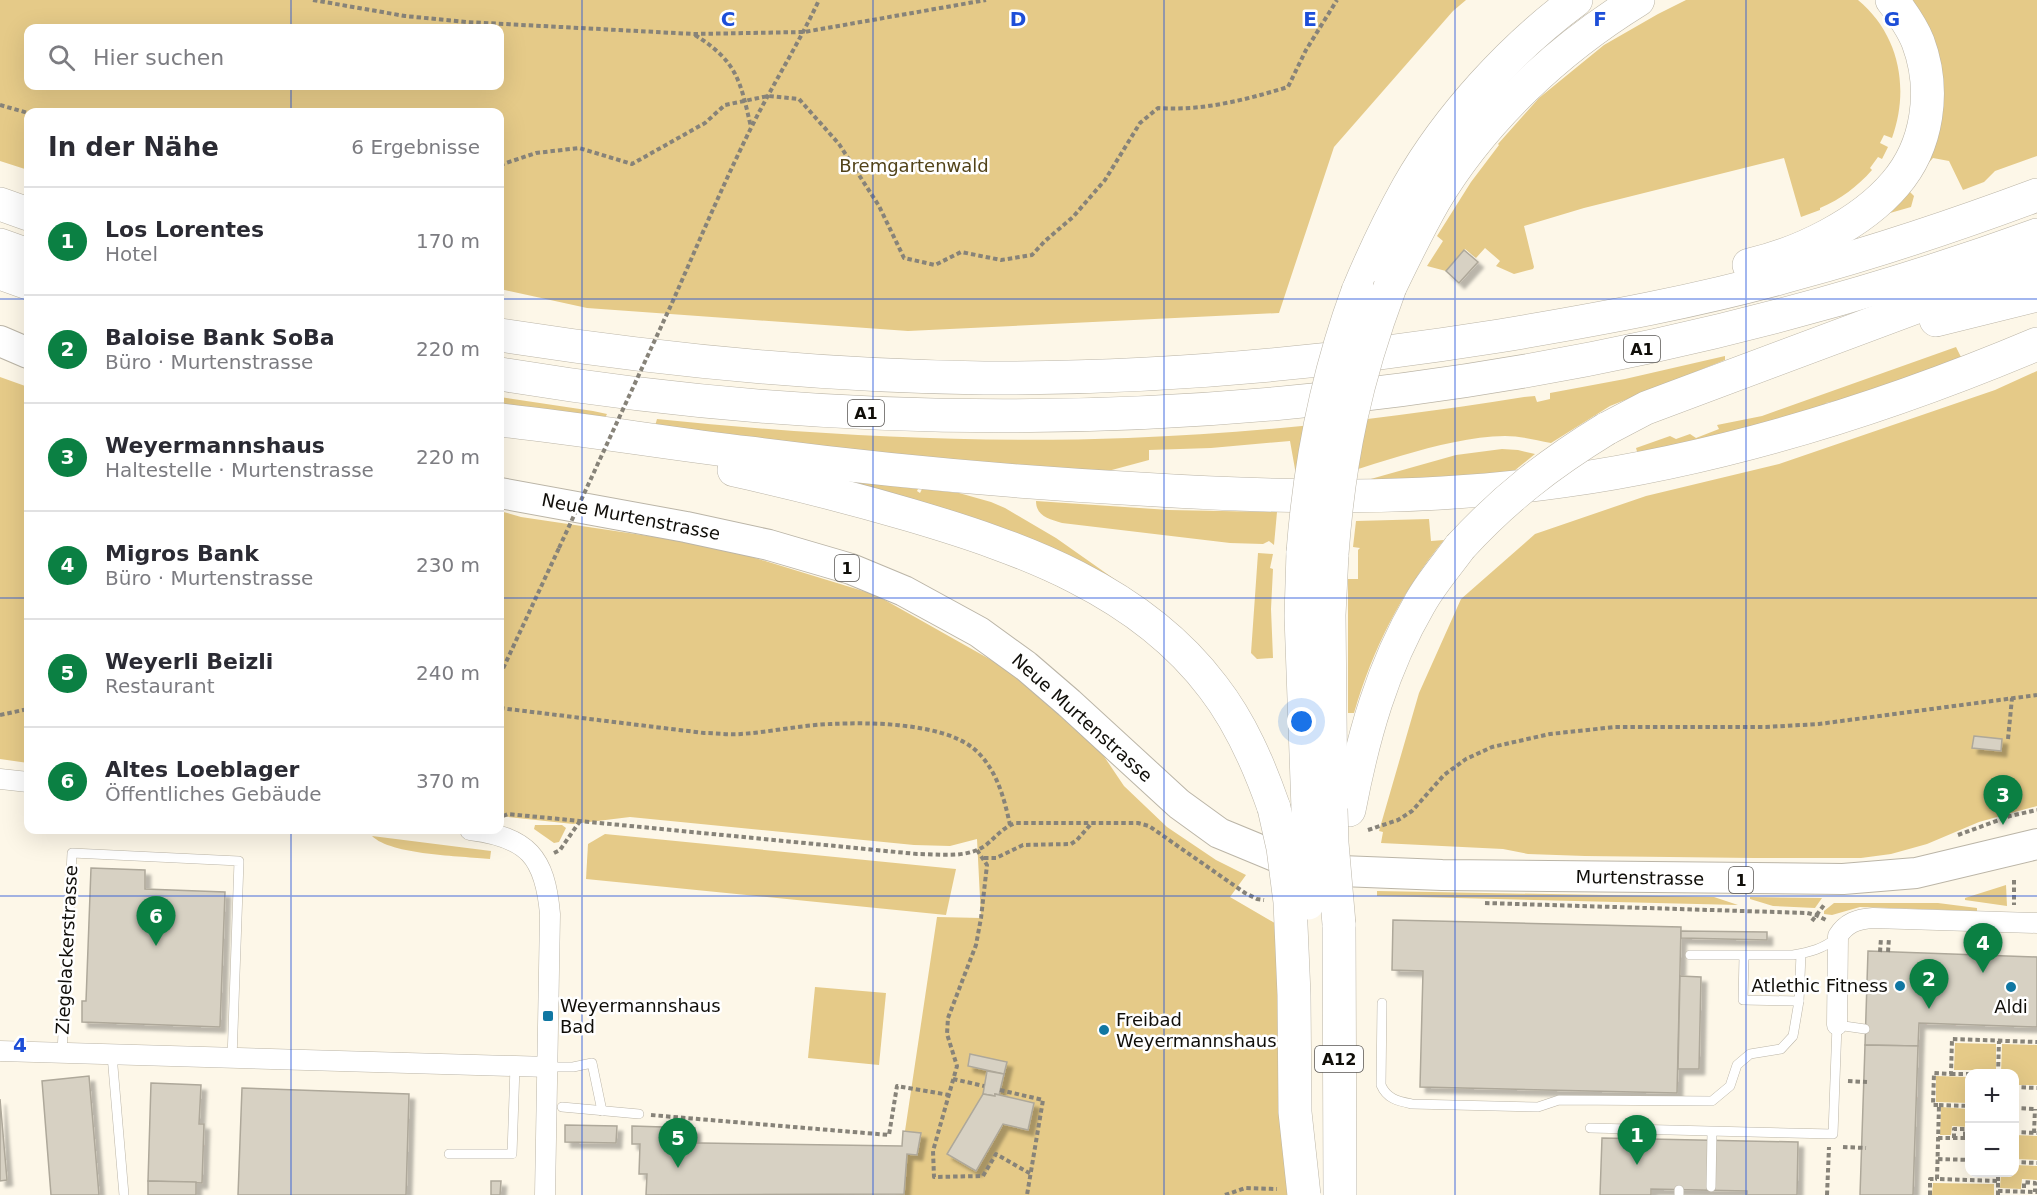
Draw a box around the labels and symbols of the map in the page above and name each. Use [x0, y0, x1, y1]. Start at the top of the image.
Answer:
text: C [721, 7, 735, 31]
text: D [1010, 7, 1026, 31]
text: E [1303, 7, 1317, 31]
text: F [1593, 7, 1607, 31]
text: G [1884, 7, 1900, 31]
park label: Bremgartenwald [839, 155, 989, 176]
road number: A1 [1624, 336, 1660, 362]
road number: A1 [848, 400, 884, 426]
street label: Neue Murtenstrasse [540, 489, 722, 544]
road number: 1 [835, 555, 859, 581]
street label: Neue Murtenstrasse [1008, 649, 1157, 786]
your location [1287, 707, 1316, 736]
pin: 3 [1984, 776, 2022, 825]
street label: Ziegelackerstrasse [52, 865, 81, 1035]
street label: Murtenstrasse [1576, 866, 1704, 889]
road number: 1 [1729, 867, 1753, 893]
pin: 6 [136, 896, 176, 946]
pin: 4 [1964, 924, 2002, 973]
pin: 2 [1910, 960, 1948, 1009]
place label: Atlethic Fitness [1751, 975, 1888, 996]
marker: Atlethic Fitness [1893, 979, 1907, 993]
marker: Aldi [2004, 980, 2018, 994]
place label: Weyermannshaus Bad [560, 995, 721, 1037]
place label: Aldi [1994, 996, 2028, 1017]
marker: Weyermannshaus Bad [541, 1009, 555, 1023]
place label: Freibad Weyermannshaus [1116, 1009, 1277, 1051]
marker: Freibad Weyermannshaus [1097, 1023, 1111, 1037]
text: 4 [13, 1033, 27, 1057]
road number: A12 [1315, 1046, 1363, 1072]
pin: 1 [1618, 1116, 1656, 1165]
pin: 5 [658, 1118, 698, 1168]

